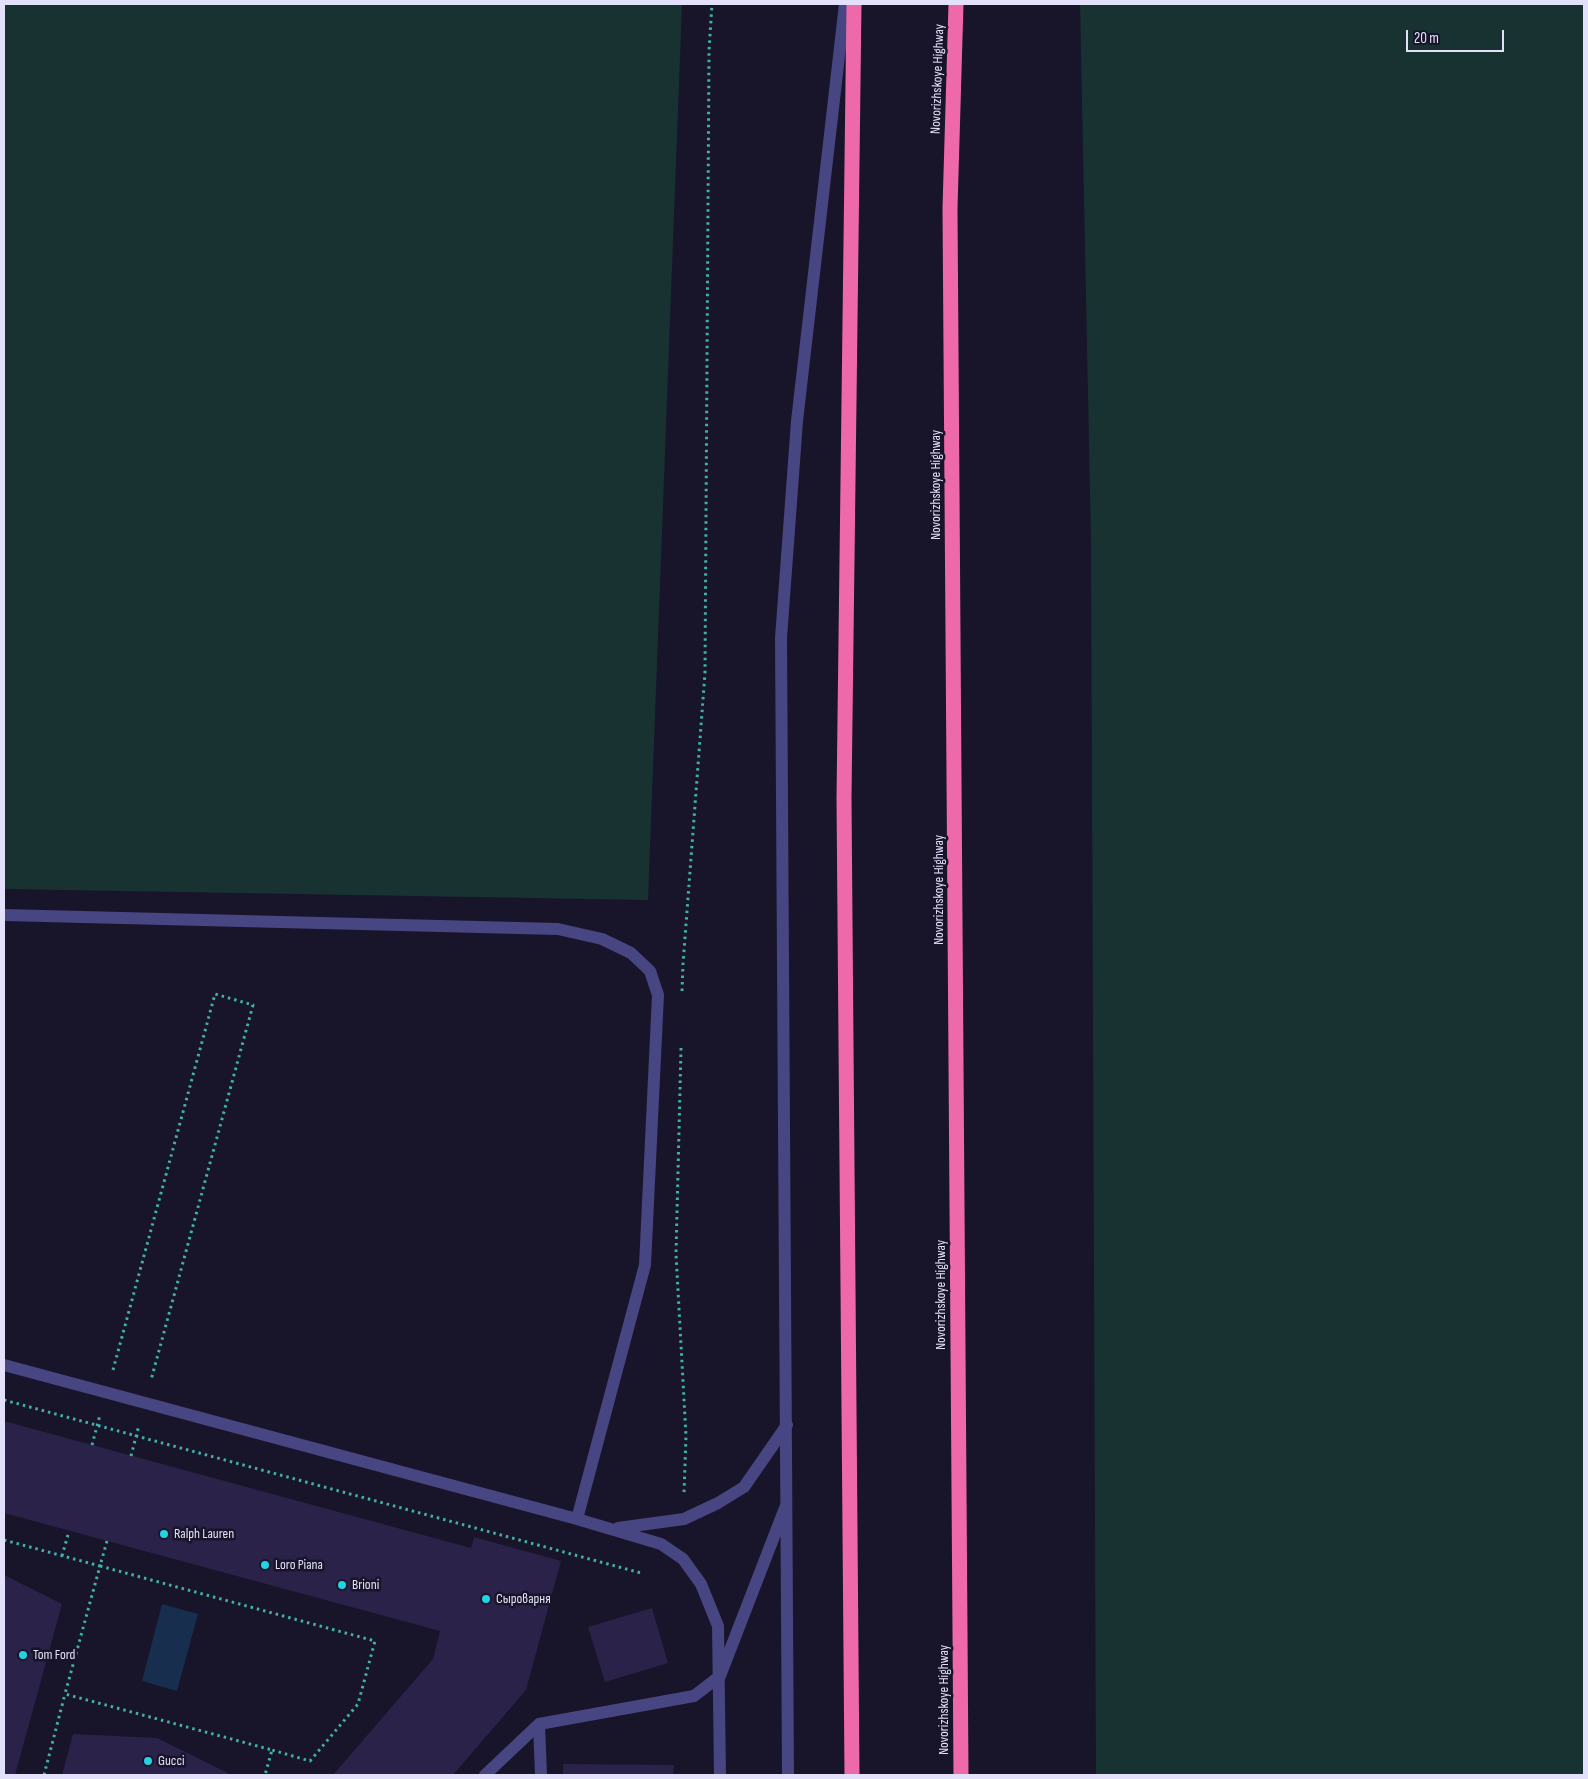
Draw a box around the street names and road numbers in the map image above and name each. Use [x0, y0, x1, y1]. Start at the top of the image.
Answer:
street label: Novorizhskoye Highway [928, 24, 948, 134]
street label: Novorizhskoye Highway [928, 430, 944, 540]
street label: Novorizhskoye Highway [931, 835, 947, 945]
street label: Novorizhskoye Highway [933, 1240, 949, 1350]
street label: Novorizhskoye Highway [936, 1645, 952, 1755]

